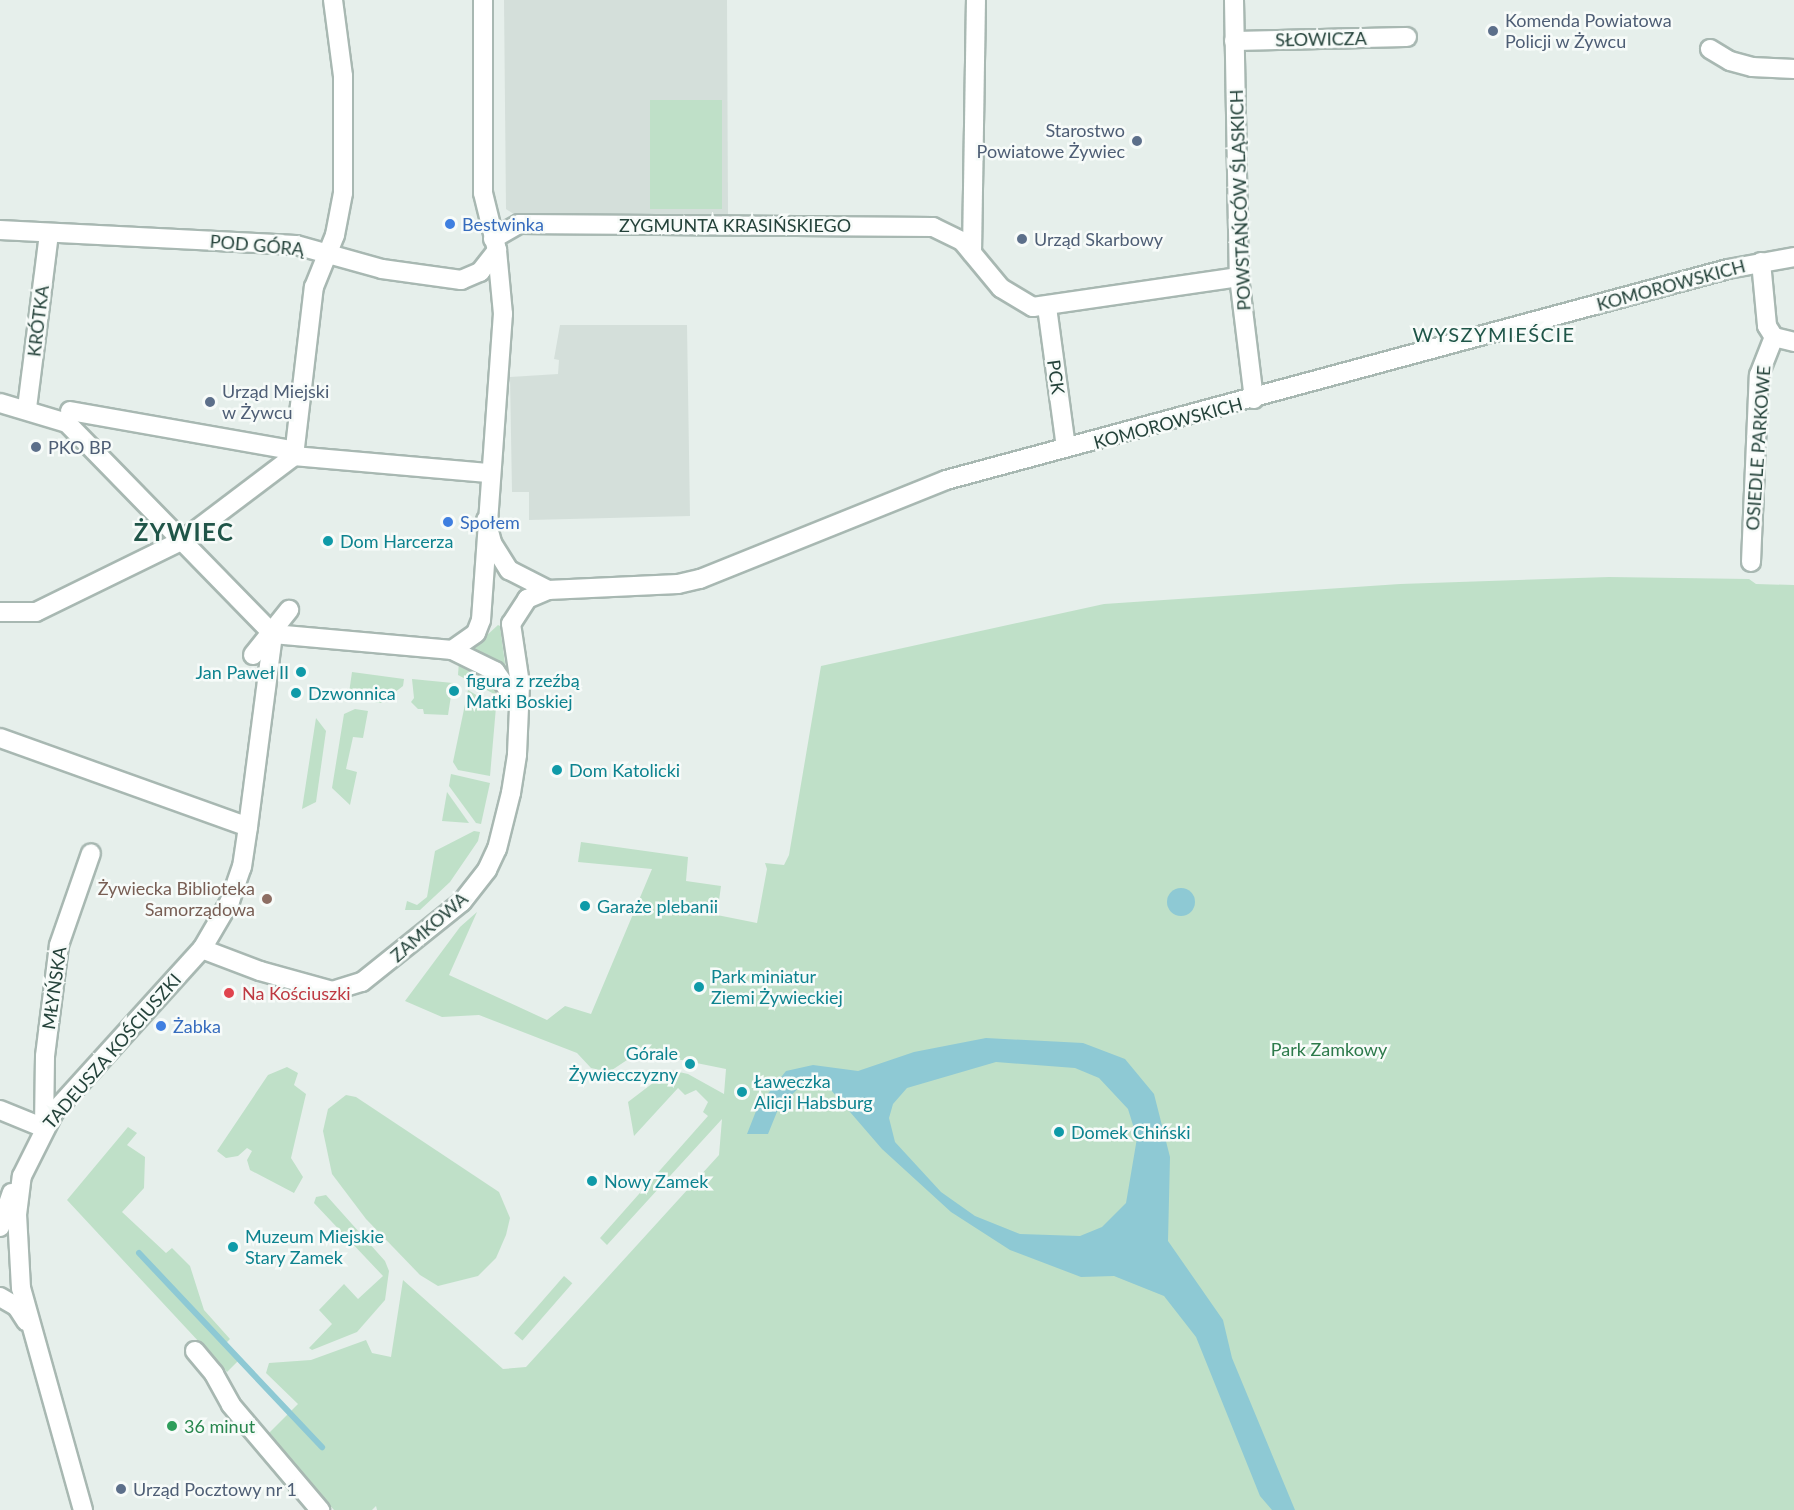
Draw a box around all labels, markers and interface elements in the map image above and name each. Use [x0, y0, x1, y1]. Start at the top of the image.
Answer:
place label: Komenda Powiatowa Policji w Żywcu [1505, 10, 1672, 52]
marker: Komenda Powiatowa Policji w Żywcu [1486, 24, 1500, 38]
street label: SŁOWICZA [1275, 27, 1367, 51]
street label: POWSTAŃCÓW ŚLĄSKICH [1225, 89, 1255, 311]
place label: Starostwo Powiatowe Żywiec [977, 120, 1125, 162]
marker: Starostwo Powiatowe Żywiec [1130, 134, 1144, 148]
place label: Bestwinka [462, 213, 544, 235]
street label: ZYGMUNTA KRASIŃSKIEGO [619, 214, 851, 236]
marker: Bestwinka [443, 217, 457, 231]
place label: Urząd Skarbowy [1034, 228, 1163, 250]
street label: POD GÓRĄ [209, 230, 305, 260]
marker: Urząd Skarbowy [1015, 232, 1029, 246]
street label: KOMOROWSKICH [1594, 255, 1748, 315]
street label: KRÓTKA [23, 284, 53, 358]
district label: WYSZYMIEŚCIE [1412, 322, 1576, 346]
street label: PCK [1043, 358, 1069, 396]
street label: OSIEDLE PARKOWE [1741, 365, 1775, 531]
place label: Urząd Miejski w Żywcu [222, 381, 329, 424]
street label: KOMOROWSKICH [1091, 393, 1245, 453]
marker: Urząd Miejski w Żywcu [203, 395, 217, 409]
place label: PKO BP [48, 436, 111, 458]
marker: PKO BP [29, 440, 43, 454]
place label: Społem [460, 511, 520, 533]
marker: Społem [441, 515, 455, 529]
district label: ŻYWIEC [134, 518, 234, 546]
place label: Dom Harcerza [340, 530, 453, 552]
marker: Dom Harcerza [321, 534, 335, 548]
place label: Jan Paweł II [195, 661, 289, 683]
marker: Jan Paweł II [294, 665, 308, 679]
place label: figura z rzeźbą Matki Boskiej [466, 670, 580, 712]
place label: Dzwonnica [308, 682, 396, 704]
marker: figura z rzeźbą Matki Boskiej [447, 684, 461, 698]
marker: Dzwonnica [289, 686, 303, 700]
place label: Dom Katolicki [569, 759, 680, 781]
marker: Dom Katolicki [550, 763, 564, 777]
place label: Żywiecka Biblioteka Samorządowa [98, 878, 255, 920]
street label: ZAMKOWA [386, 888, 472, 966]
marker: Żywiecka Biblioteka Samorządowa [260, 892, 274, 906]
place label: Garaże plebanii [597, 895, 718, 917]
marker: Garaże plebanii [578, 899, 592, 913]
street label: MŁYŃSKA [38, 945, 70, 1031]
place label: Park miniatur Ziemi Żywieckiej [711, 966, 843, 1008]
street label: TADEUSZA KOŚCIUSZKI [38, 969, 186, 1133]
marker: Park miniatur Ziemi Żywieckiej [692, 980, 706, 994]
place label: Na Kościuszki [242, 982, 351, 1004]
marker: Na Kościuszki [220, 984, 238, 1002]
place label: Żabka [173, 1015, 221, 1037]
marker: Żabka [154, 1019, 168, 1033]
park label: Park Zamkowy [1271, 1038, 1387, 1060]
place label: Górale Żywiecczyzny [569, 1043, 678, 1086]
marker: Górale Żywiecczyzny [683, 1057, 697, 1071]
place label: Ławeczka Alicji Habsburg [754, 1071, 873, 1114]
marker: Ławeczka Alicji Habsburg [735, 1085, 749, 1099]
place label: Domek Chiński [1071, 1121, 1191, 1143]
marker: Domek Chiński [1052, 1125, 1066, 1139]
place label: Nowy Zamek [604, 1170, 709, 1192]
marker: Nowy Zamek [585, 1174, 599, 1188]
place label: Muzeum Miejskie Stary Zamek [245, 1226, 384, 1268]
marker: Muzeum Miejskie Stary Zamek [226, 1240, 240, 1254]
place label: 36 minut [184, 1415, 255, 1437]
marker: 36 minut [165, 1419, 179, 1433]
place label: Urząd Pocztowy nr 1 [133, 1478, 298, 1500]
marker: Urząd Pocztowy nr 1 [114, 1482, 128, 1496]

